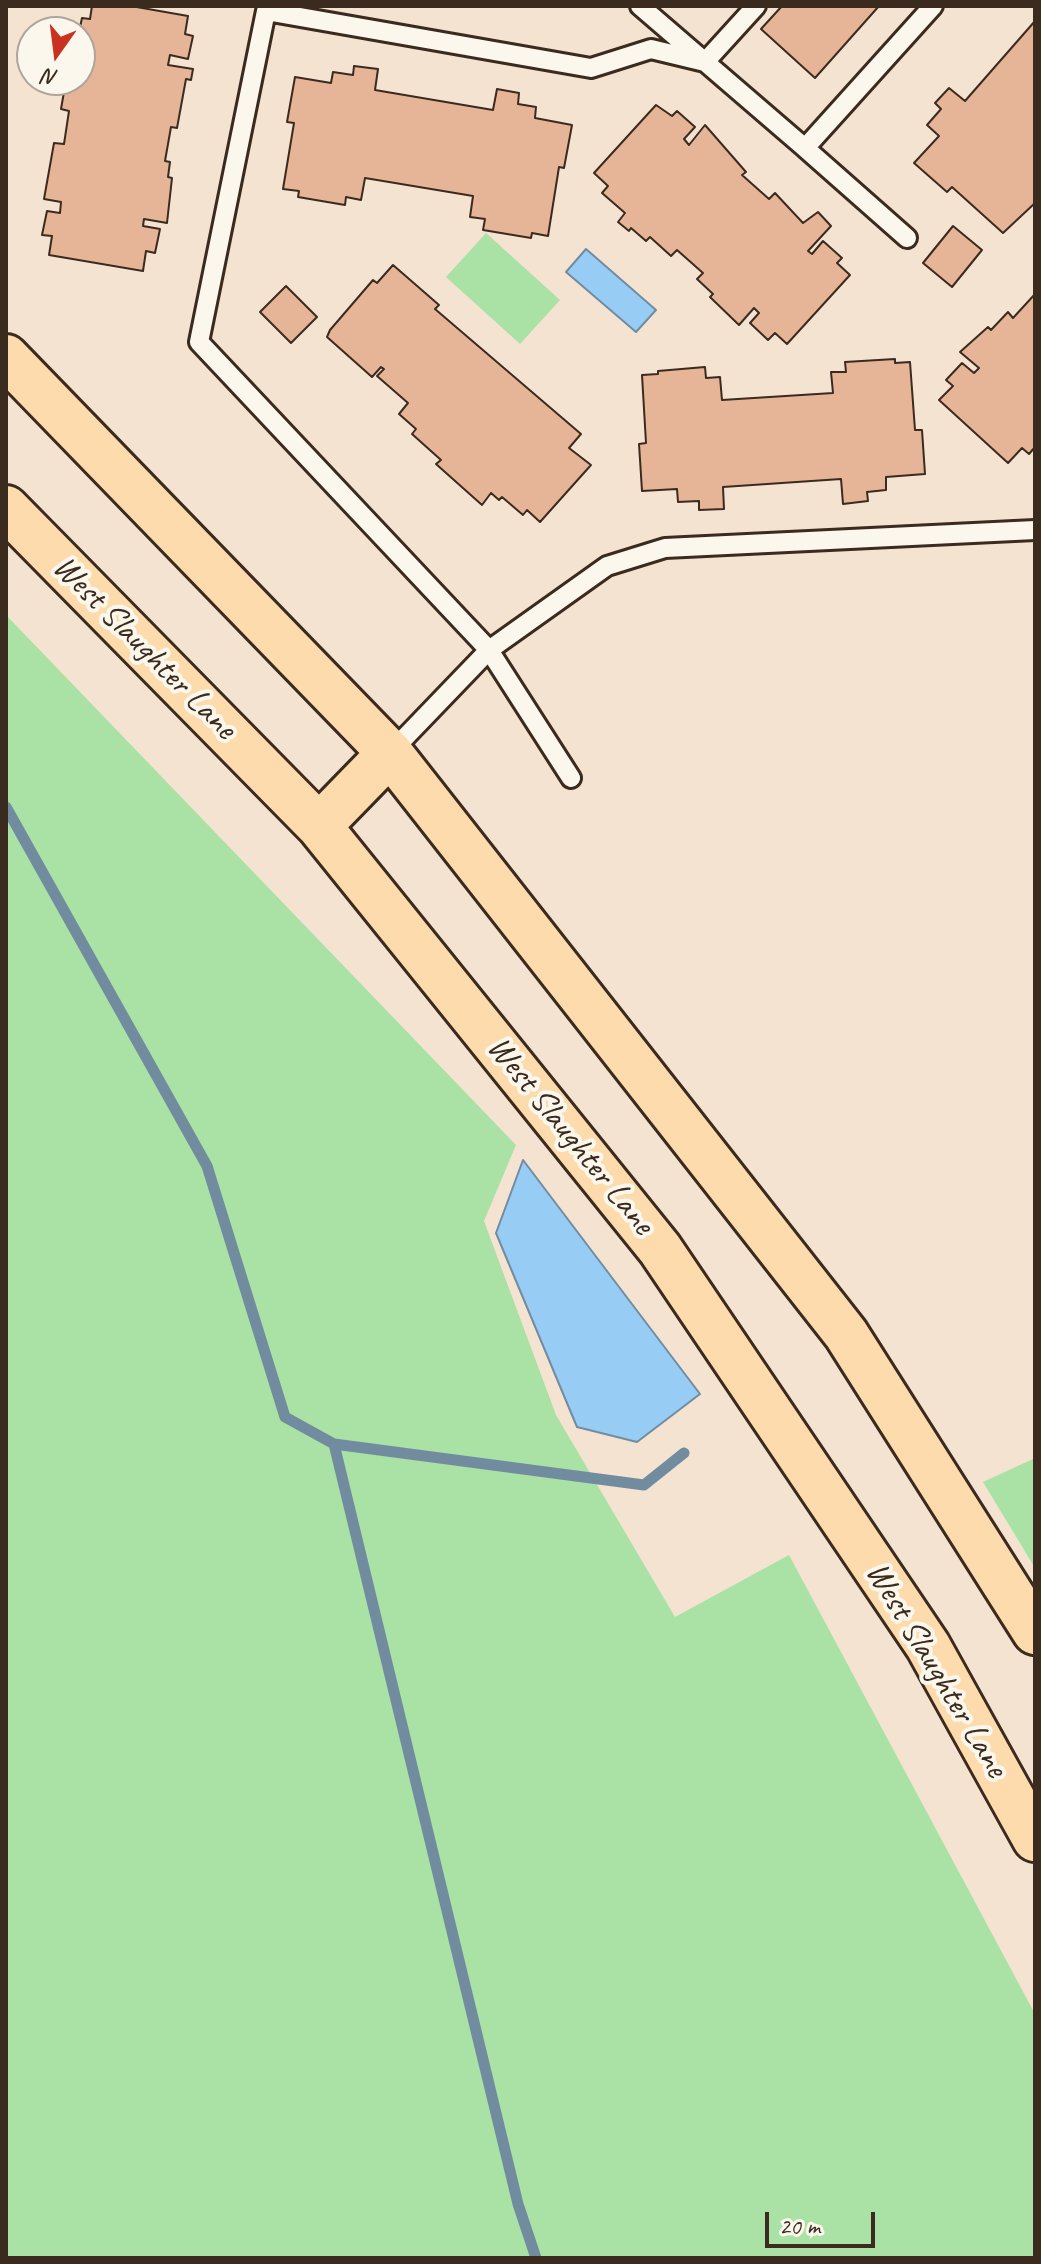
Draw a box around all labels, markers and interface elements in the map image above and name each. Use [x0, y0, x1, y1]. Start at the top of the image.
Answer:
north arrow [16, 16, 96, 96]
text: N [41, 62, 61, 93]
street label: West Slaughter Lane [44, 548, 244, 748]
street label: West Slaughter Lane [478, 1029, 662, 1243]
street label: West Slaughter Lane [856, 1555, 1016, 1785]
scale bar [769, 2196, 879, 2246]
text: 20 m [779, 2211, 820, 2241]

